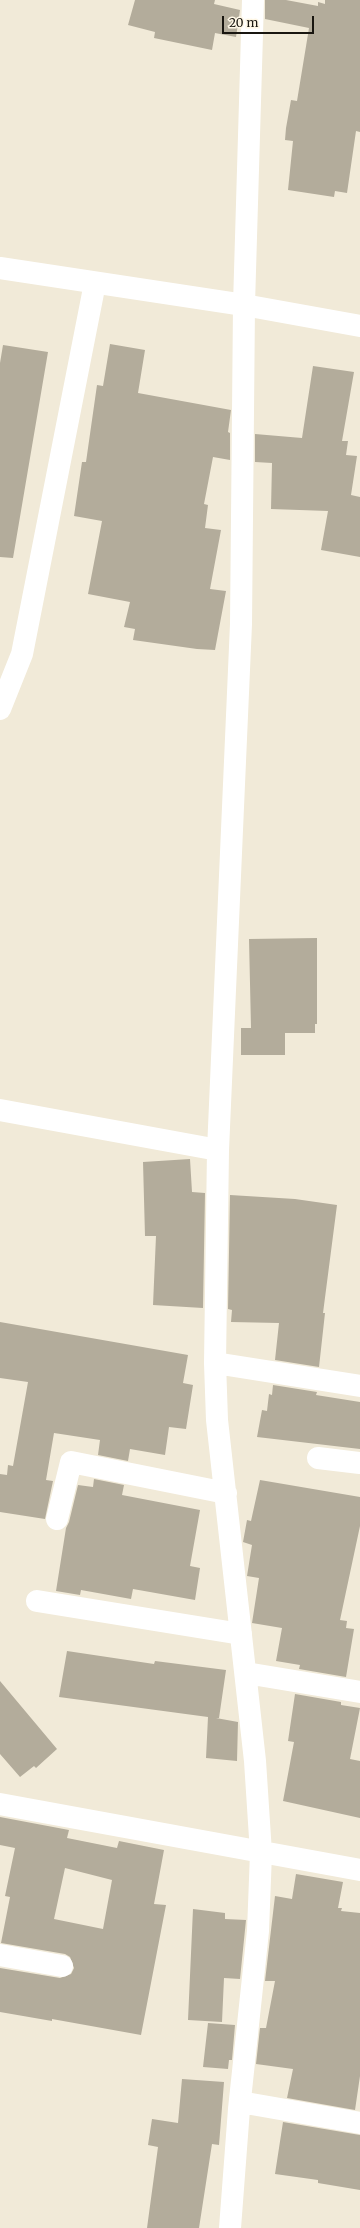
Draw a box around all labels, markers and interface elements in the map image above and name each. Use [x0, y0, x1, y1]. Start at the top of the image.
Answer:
scale bar [224, 8, 316, 34]
text: 20 m [229, 15, 258, 30]

